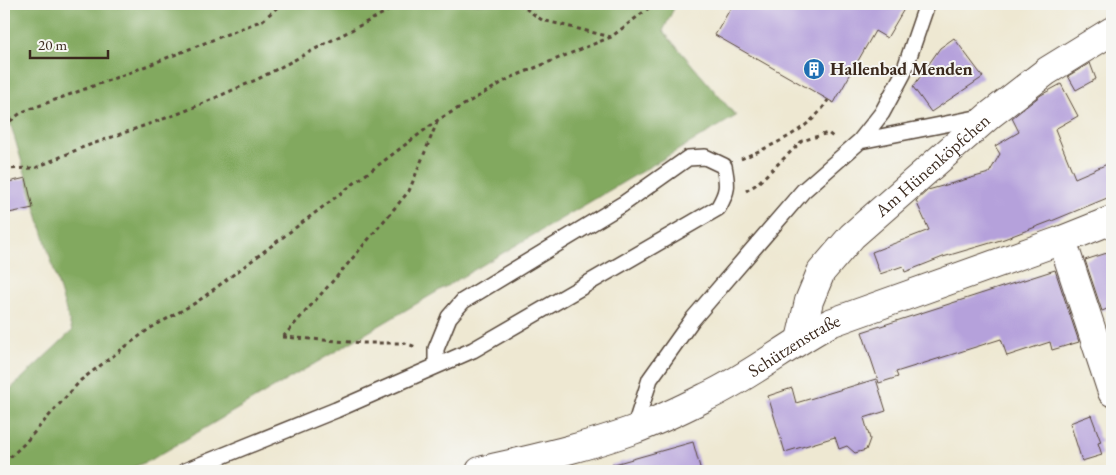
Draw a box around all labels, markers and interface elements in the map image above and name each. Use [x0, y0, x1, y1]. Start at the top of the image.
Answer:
scale bar [30, 28, 108, 60]
text: 20 m [38, 35, 67, 54]
building icon: Hallenbad Menden [802, 57, 826, 81]
place label: Hallenbad Menden [830, 57, 973, 80]
street label: Am Hünenköpfchen [869, 108, 995, 222]
street label: Schützenstraße [743, 308, 843, 382]

